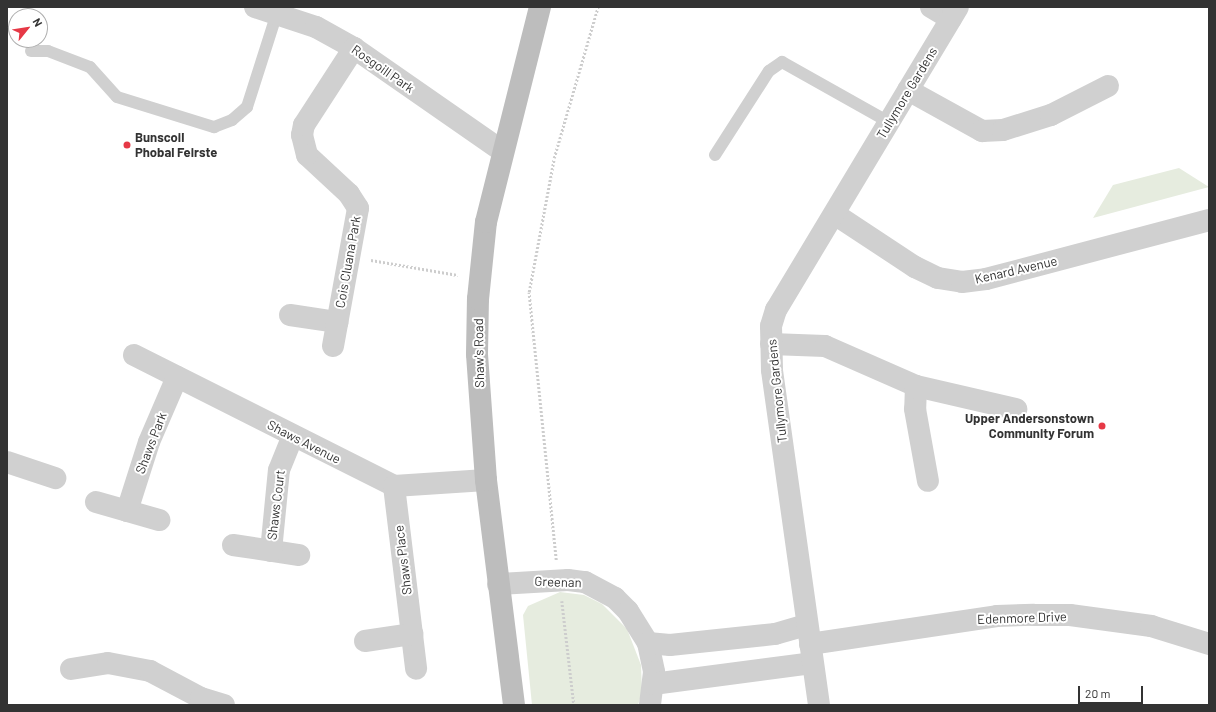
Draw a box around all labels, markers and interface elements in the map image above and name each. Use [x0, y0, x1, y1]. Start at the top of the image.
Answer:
north arrow [8, 8, 48, 48]
text: N [30, 16, 45, 29]
street label: Rosgoill Park [349, 42, 417, 96]
street label: Tullymore Gardens [873, 44, 941, 142]
place label: Bunscoil Phobal Feirste [135, 130, 217, 161]
marker: Bunscoil Phobal Feirste [122, 140, 132, 150]
street label: Cois Cluana Park [332, 215, 364, 309]
street label: Kenard Avenue [973, 253, 1059, 287]
street label: Shaw's Road [471, 318, 487, 388]
street label: Tullymore Gardens [764, 338, 790, 444]
street label: Shaws Park [132, 410, 170, 476]
place label: Upper Andersonstown Community Forum [965, 411, 1094, 442]
street label: Shaws Avenue [265, 417, 343, 467]
marker: Upper Andersonstown Community Forum [1097, 421, 1107, 431]
street label: Shaws Court [264, 469, 288, 541]
street label: Shaws Place [391, 524, 415, 596]
street label: Greenan [534, 573, 582, 591]
street label: Edenmore Drive [977, 609, 1067, 627]
scale bar [1080, 678, 1145, 704]
text: 20 m [1085, 686, 1111, 700]

